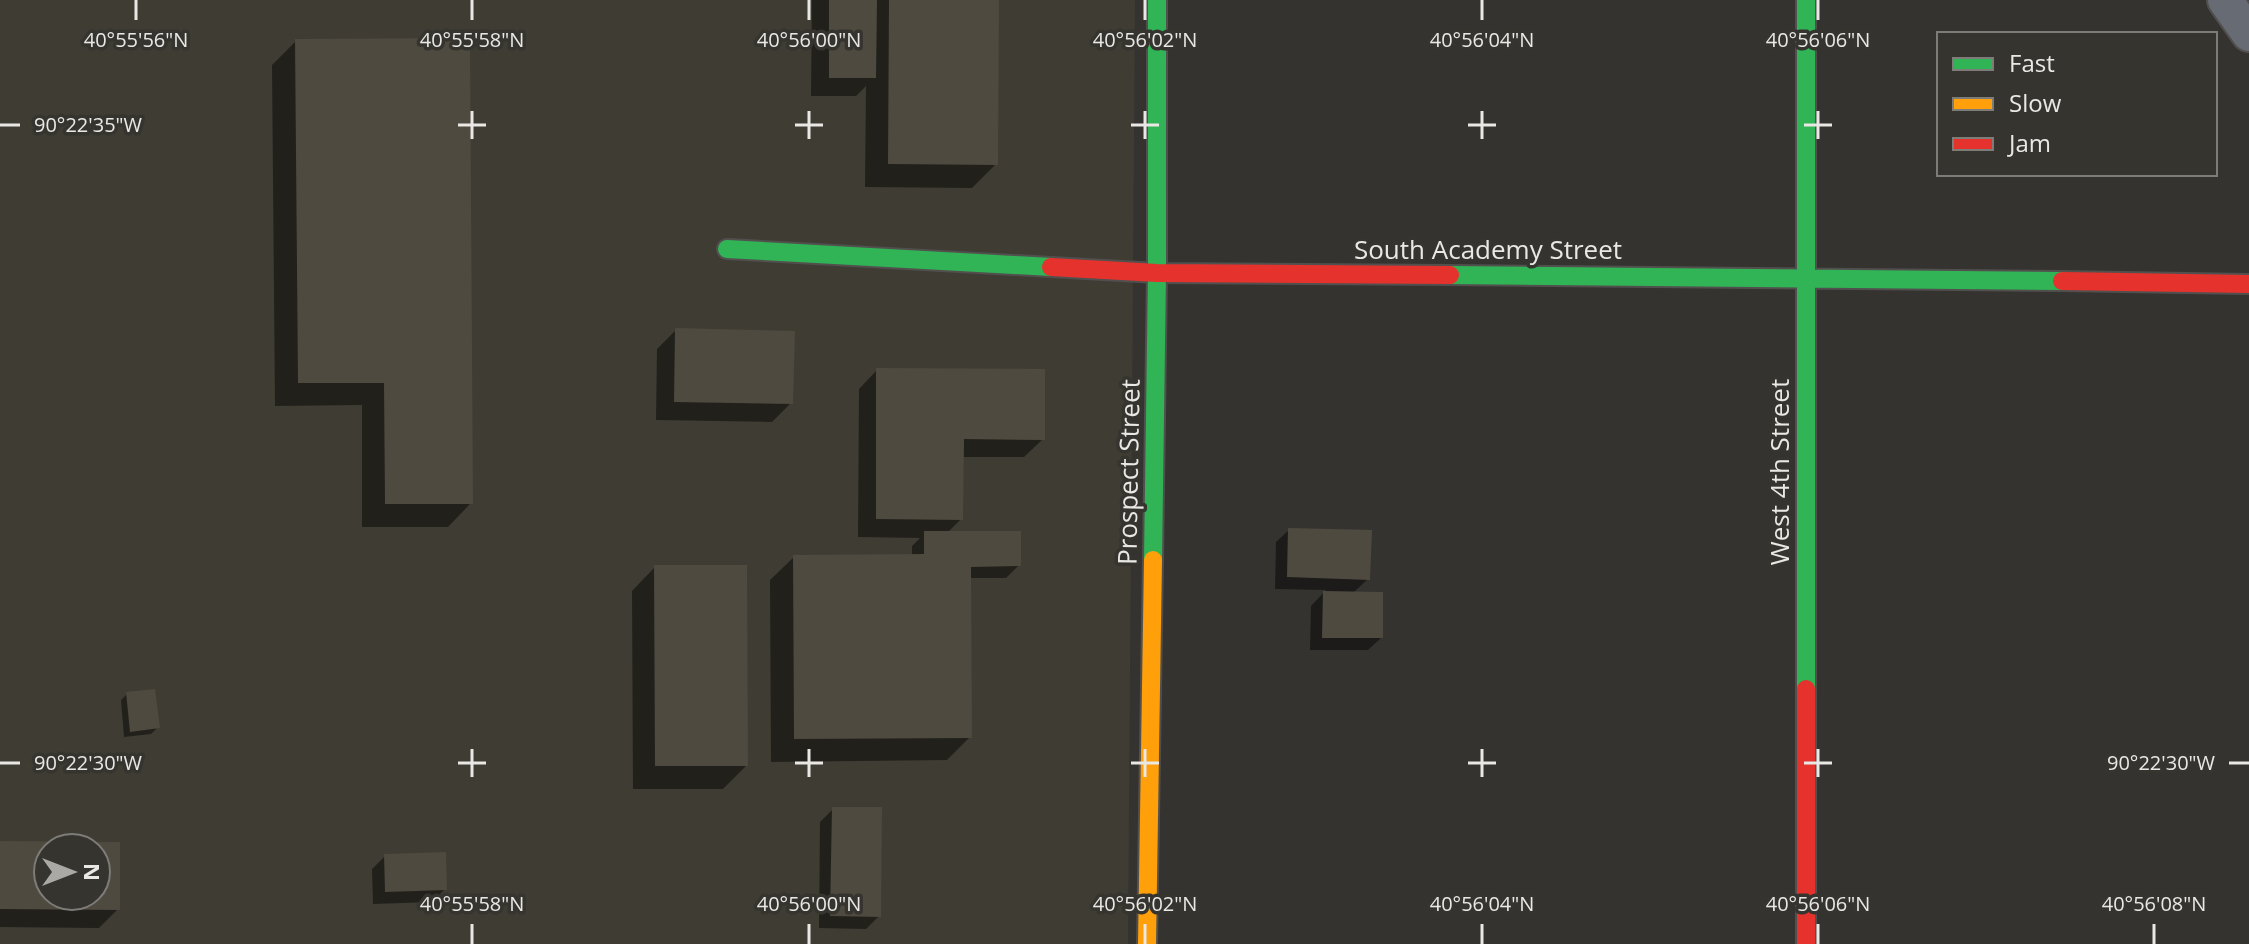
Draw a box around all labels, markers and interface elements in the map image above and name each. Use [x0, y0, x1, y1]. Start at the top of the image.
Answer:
text: 40°55'56"N [84, 26, 188, 53]
text: 40°55'58"N [420, 26, 524, 53]
text: 40°56'00"N [757, 26, 861, 53]
text: 40°56'02"N [1093, 26, 1197, 53]
text: 40°56'04"N [1430, 26, 1534, 53]
text: 40°56'06"N [1766, 26, 1870, 53]
legend [1937, 32, 2217, 176]
text: Fast [2009, 46, 2055, 79]
text: Slow [2009, 86, 2062, 119]
text: 90°22'35"W [34, 111, 143, 138]
text: Jam [2007, 126, 2051, 159]
street label: South Academy Street [1354, 231, 1622, 267]
street label: Prospect Street [1108, 379, 1148, 565]
street label: West 4th Street [1761, 379, 1797, 565]
text: 90°22'30"W [34, 749, 143, 776]
text: 90°22'30"W [2107, 749, 2216, 776]
north arrow [32, 832, 112, 912]
text: N [78, 863, 108, 881]
text: 40°55'58"N [420, 890, 524, 917]
text: 40°56'00"N [757, 890, 861, 917]
text: 40°56'02"N [1093, 890, 1197, 917]
text: 40°56'04"N [1430, 890, 1534, 917]
text: 40°56'06"N [1766, 890, 1870, 917]
text: 40°56'08"N [2102, 890, 2206, 917]

